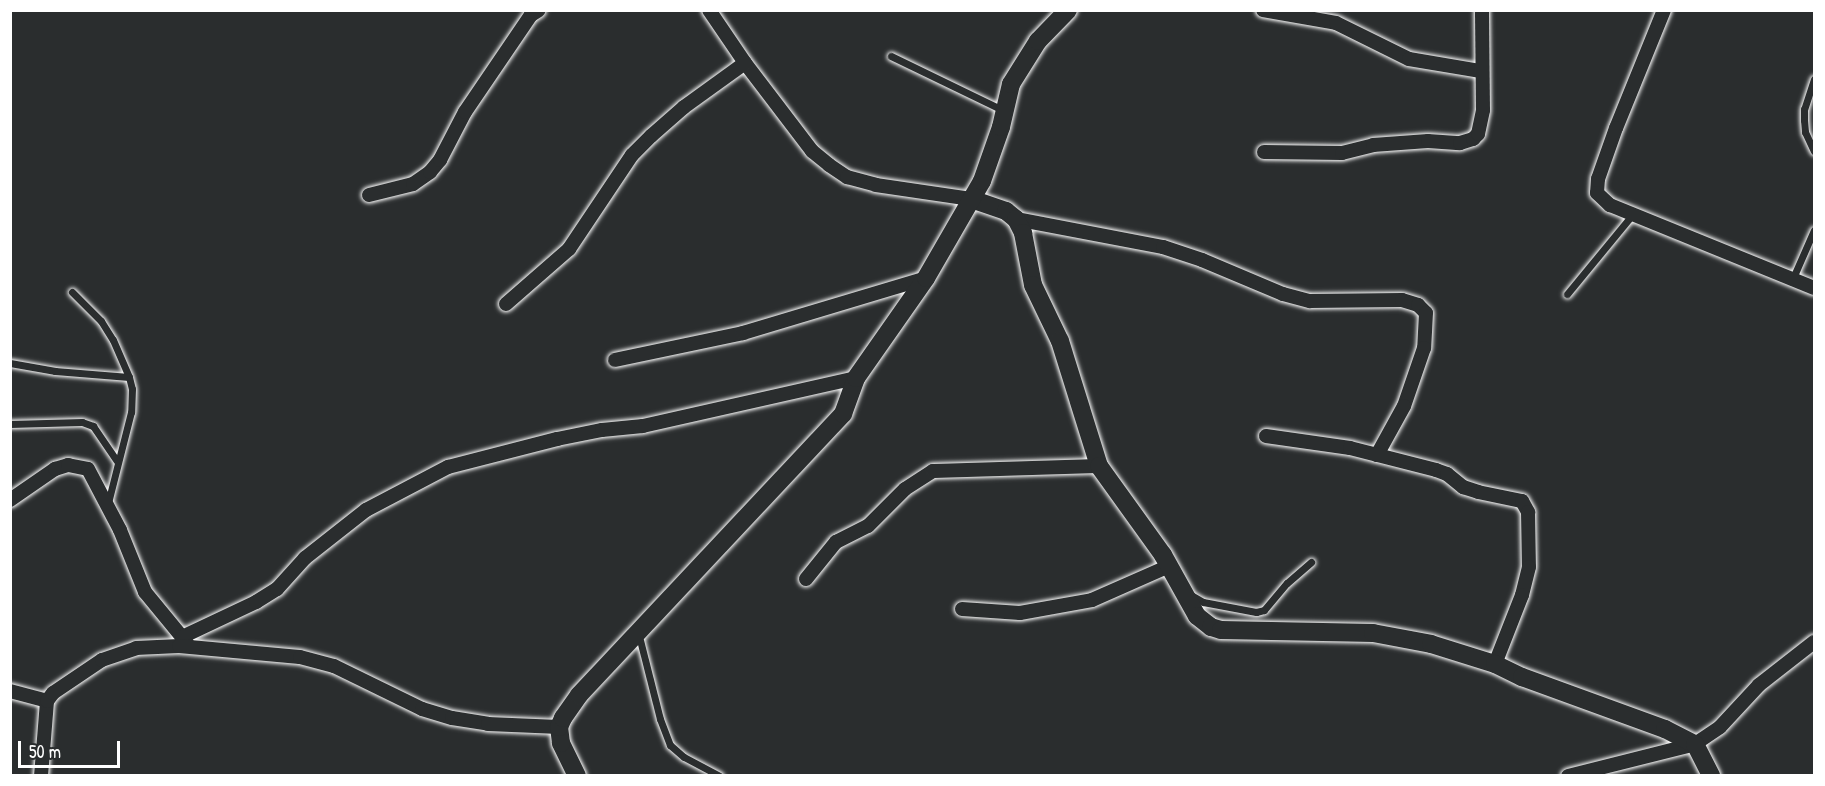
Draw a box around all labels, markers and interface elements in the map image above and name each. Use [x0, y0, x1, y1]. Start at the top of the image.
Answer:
scale bar [21, 729, 123, 767]
text: 50 m [29, 739, 61, 764]

